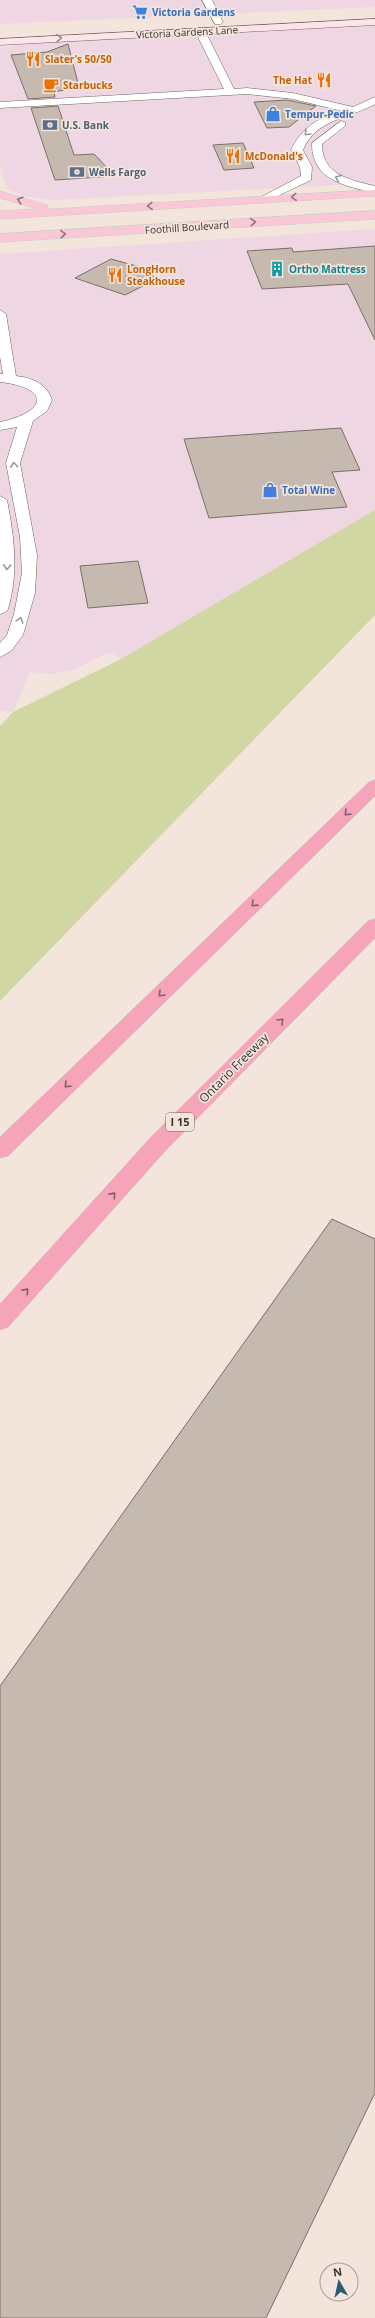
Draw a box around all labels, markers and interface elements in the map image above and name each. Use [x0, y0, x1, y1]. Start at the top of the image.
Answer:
supermarket icon: Victoria Gardens [131, 3, 149, 21]
place label: Victoria Gardens [152, 5, 235, 19]
street label: Victoria Gardens Lane [136, 22, 239, 42]
one-way arrow [56, 34, 62, 43]
restaurant icon: Slater's 50/50 [24, 50, 42, 68]
place label: Slater's 50/50 [45, 52, 112, 66]
restaurant icon: The Hat [315, 71, 333, 89]
place label: The Hat [273, 73, 313, 87]
cafe icon: Starbucks [42, 76, 60, 94]
place label: Starbucks [63, 78, 113, 92]
shop icon: Tempur-Pedic [264, 105, 282, 123]
place label: Tempur-Pedic [285, 107, 354, 121]
bank icon: U.S. Bank [41, 116, 59, 134]
place label: U.S. Bank [62, 118, 110, 132]
one-way arrow [304, 128, 312, 136]
restaurant icon: McDonald's [224, 147, 242, 165]
place label: McDonald's [245, 149, 303, 163]
bank icon: Wells Fargo [68, 163, 86, 181]
place label: Wells Fargo [89, 165, 146, 179]
one-way arrow [335, 175, 342, 183]
one-way arrow [291, 193, 297, 202]
one-way arrow [17, 197, 24, 205]
one-way arrow [147, 202, 153, 211]
street label: Foothill Boulevard [144, 217, 230, 237]
one-way arrow [250, 218, 256, 227]
one-way arrow [60, 230, 66, 239]
building icon: Ortho Mattress [268, 260, 286, 278]
place label: LongHorn Steakhouse [127, 262, 185, 288]
place label: Ortho Mattress [289, 262, 366, 276]
restaurant icon: LongHorn Steakhouse [106, 266, 124, 284]
one-way arrow [9, 462, 18, 468]
shop icon: Total Wine [261, 481, 279, 499]
place label: Total Wine [282, 483, 335, 497]
one-way arrow [3, 564, 12, 570]
one-way arrow [15, 617, 23, 624]
one-way arrow [344, 808, 352, 816]
one-way arrow [251, 899, 259, 907]
one-way arrow [158, 989, 166, 997]
one-way arrow [276, 1018, 284, 1026]
street label: Ontario Freeway [195, 1028, 273, 1106]
one-way arrow [64, 1080, 72, 1088]
road number: I 15 [166, 1113, 194, 1131]
one-way arrow [108, 1192, 116, 1200]
one-way arrow [21, 1289, 28, 1296]
north arrow [319, 2262, 359, 2302]
text: N [332, 2264, 343, 2280]

